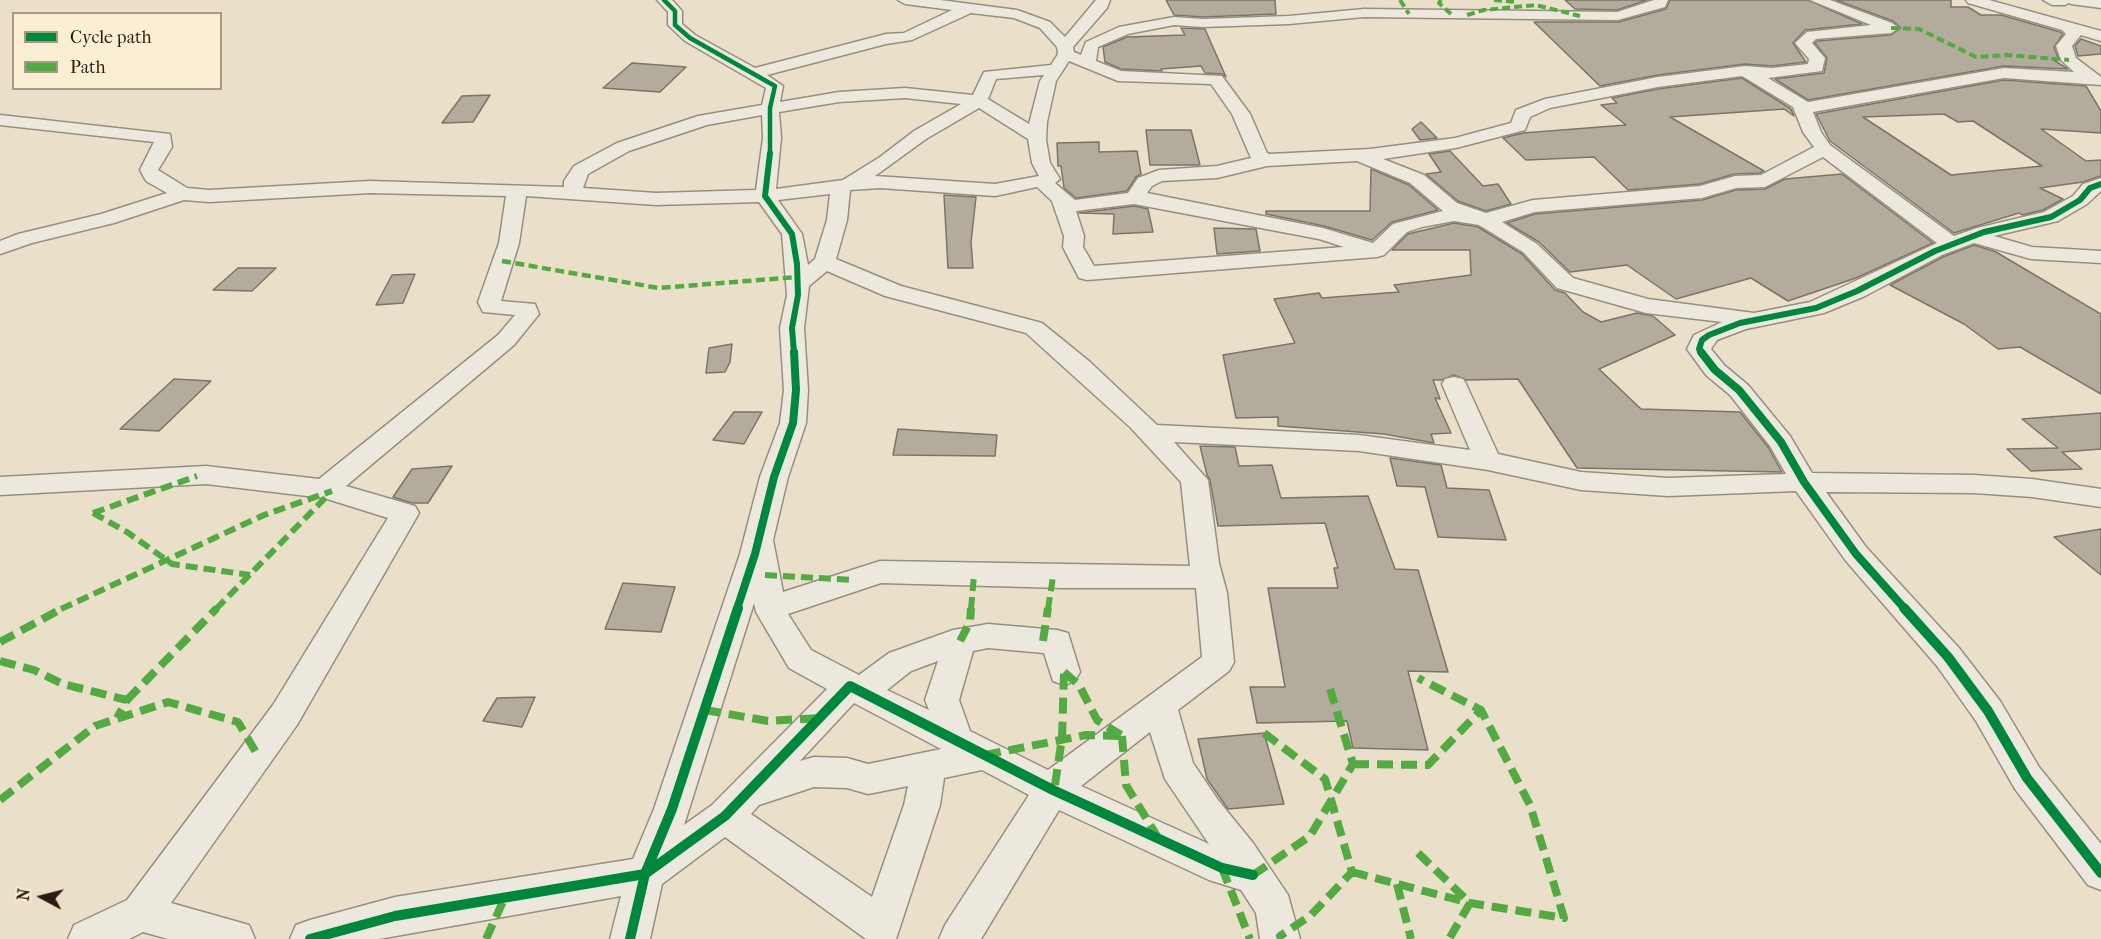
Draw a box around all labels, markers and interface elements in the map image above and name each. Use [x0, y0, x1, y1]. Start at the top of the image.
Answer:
legend [12, 12, 222, 90]
text: Cycle path [70, 27, 151, 48]
text: Path [70, 57, 106, 78]
north arrow [12, 867, 72, 927]
text: N [13, 888, 34, 902]

